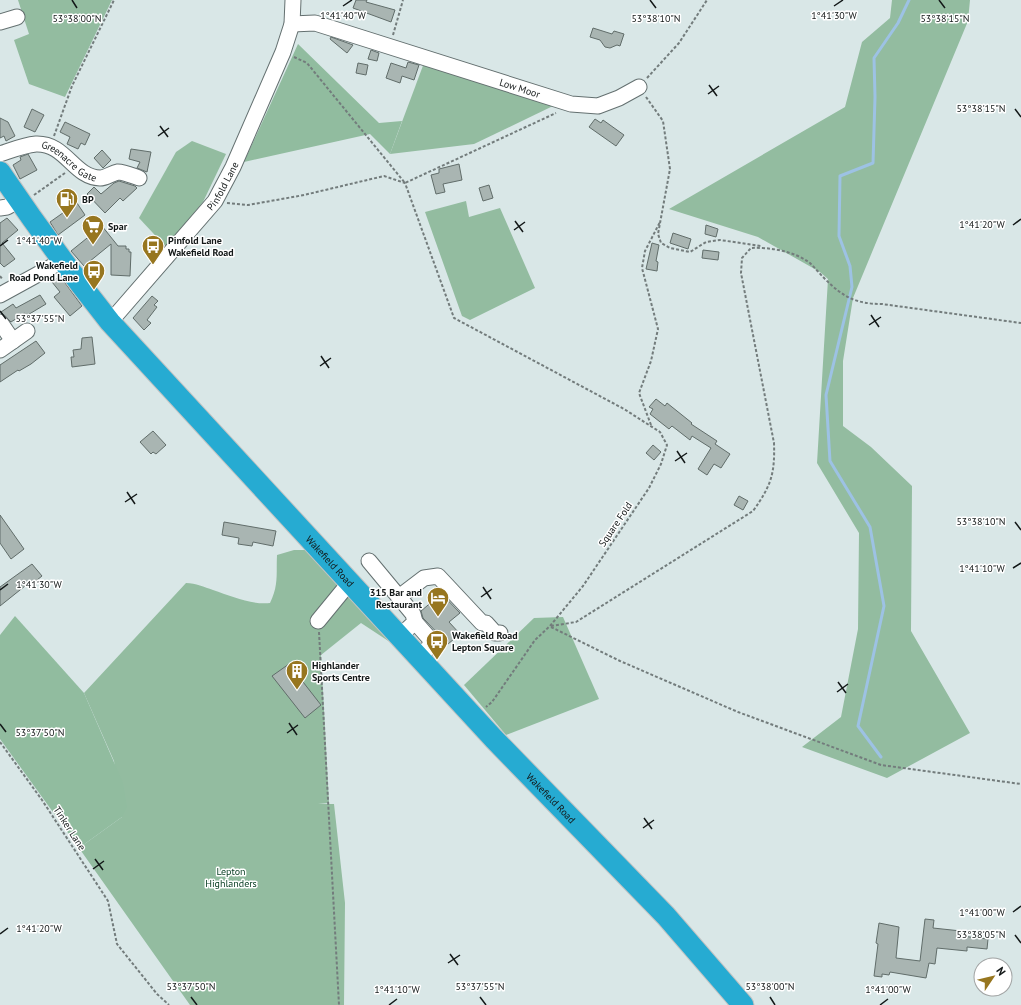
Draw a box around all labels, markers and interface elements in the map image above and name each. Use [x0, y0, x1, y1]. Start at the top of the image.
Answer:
text: 1°41'40"W [320, 9, 367, 22]
text: 1°41'30"W [811, 9, 858, 22]
text: 53°38'00"N [52, 12, 102, 25]
text: 53°38'10"N [631, 12, 681, 25]
text: 53°38'15"N [920, 12, 970, 25]
street label: Low Moor [498, 76, 542, 101]
text: 53°38'15"N [956, 102, 1006, 115]
street label: Greenacre Gate [40, 138, 98, 185]
street label: Pinfold Lane [204, 160, 241, 213]
fuel station icon: BP [54, 186, 80, 219]
place label: BP [82, 193, 94, 206]
supermarket icon: Spar [80, 213, 106, 246]
text: 1°41'20"W [959, 218, 1006, 231]
place label: Spar [108, 220, 128, 233]
bus stop icon: Pinfold Lane Wakefield Road [140, 233, 166, 266]
text: 1°41'40"W [16, 234, 63, 247]
place label: Pinfold Lane Wakefield Road [168, 234, 234, 259]
bus stop icon: Wakefield Road Pond Lane [81, 258, 107, 291]
place label: Wakefield Road Pond Lane [9, 259, 78, 284]
text: 53°37'55"N [15, 312, 65, 325]
street label: Square Fold [596, 499, 635, 549]
text: 53°38'10"N [956, 515, 1006, 528]
street label: Wakefield Road [303, 533, 357, 590]
text: 1°41'10"W [959, 562, 1006, 575]
text: 1°41'30"W [16, 578, 63, 591]
hotel icon: 315 Bar and Restaurant [425, 585, 451, 618]
place label: 315 Bar and Restaurant [370, 586, 422, 611]
bus stop icon: Wakefield Road Lepton Square [424, 628, 450, 661]
place label: Wakefield Road Lepton Square [452, 629, 518, 654]
building icon: Highlander Sports Centre [284, 658, 310, 691]
place label: Highlander Sports Centre [312, 659, 370, 684]
text: 53°37'50"N [15, 726, 65, 739]
street label: Wakefield Road [523, 770, 578, 826]
street label: Tinker Lane [51, 804, 89, 853]
park label: Lepton Highlanders [205, 865, 257, 890]
text: 1°41'00"W [959, 906, 1006, 919]
text: 1°41'20"W [16, 922, 63, 935]
text: 53°38'05"N [956, 928, 1006, 941]
north arrow [973, 957, 1013, 997]
text: N [993, 964, 1009, 978]
text: 53°37'50"N [166, 980, 216, 993]
text: 53°37'55"N [455, 980, 505, 993]
text: 53°38'00"N [745, 980, 795, 993]
text: 1°41'10"W [374, 983, 421, 996]
text: 1°41'00"W [865, 983, 912, 996]

